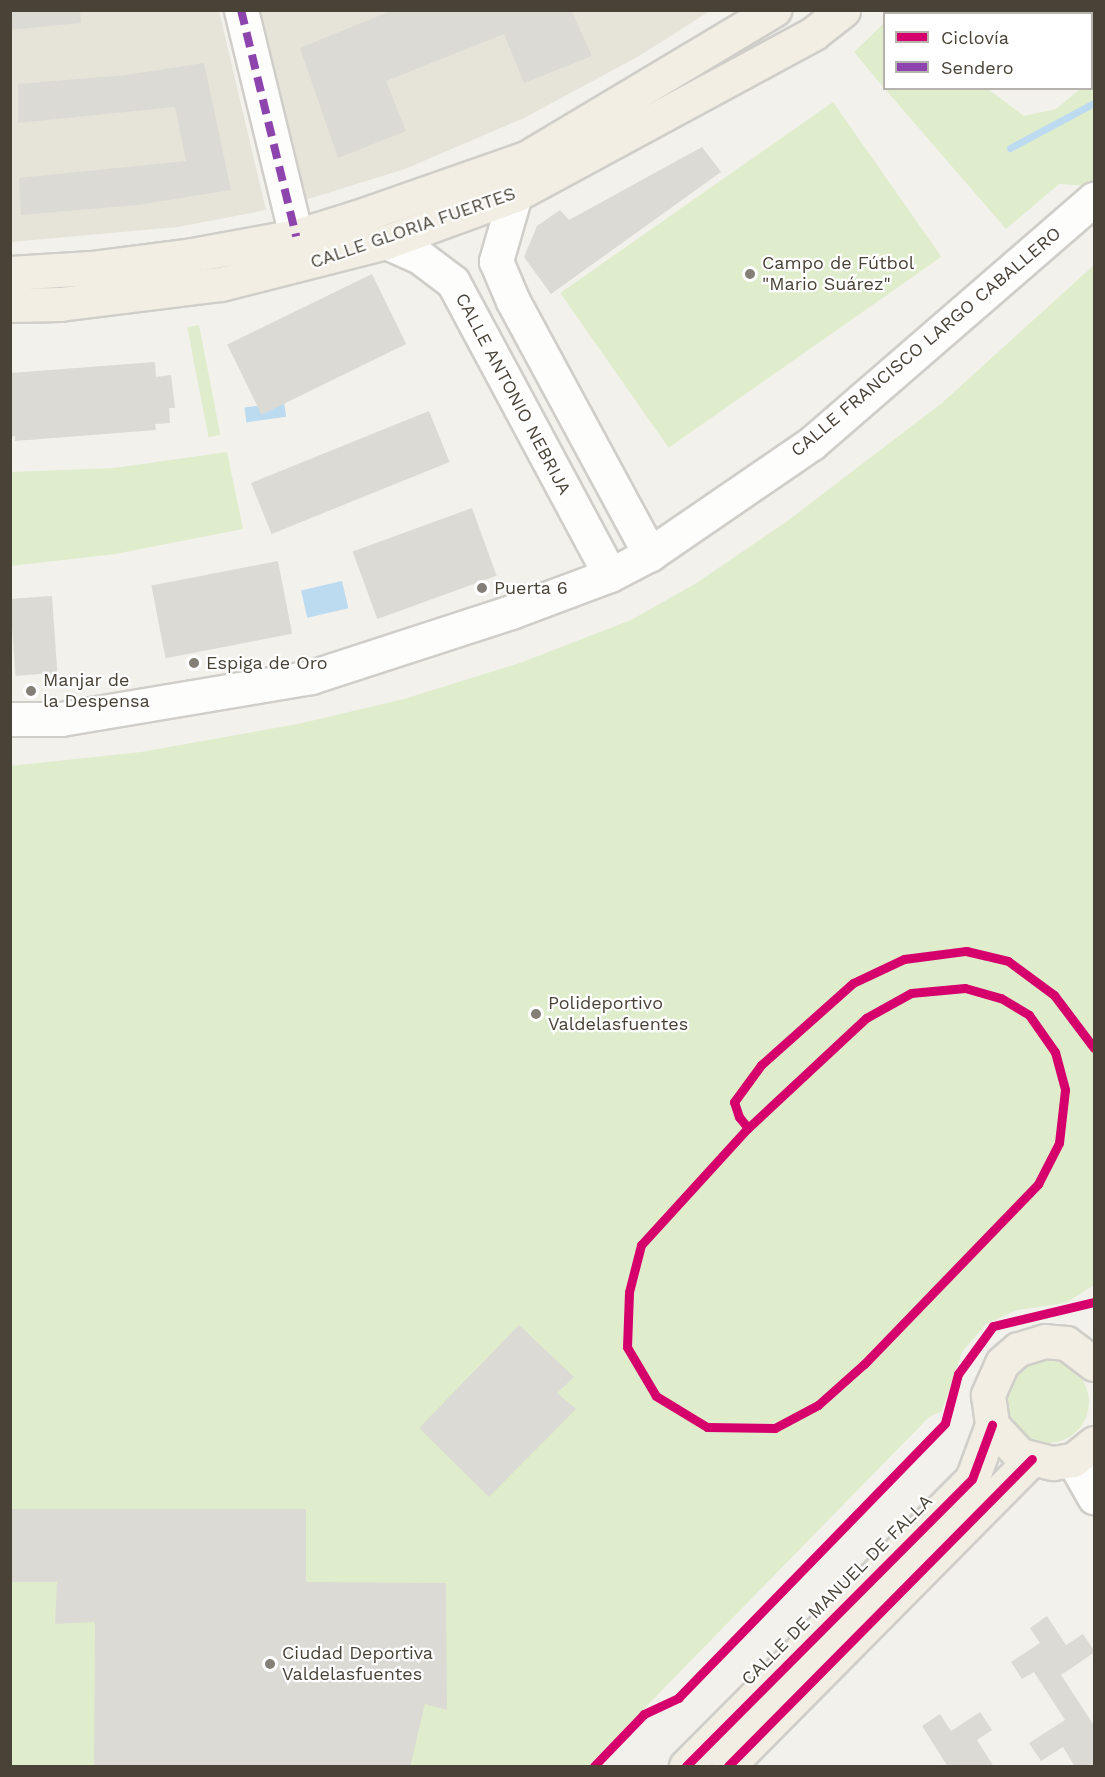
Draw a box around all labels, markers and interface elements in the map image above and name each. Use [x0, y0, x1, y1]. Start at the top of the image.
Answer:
legend [883, 12, 1093, 90]
text: Ciclovía [941, 27, 1009, 48]
text: Sendero [941, 57, 1014, 78]
street label: CALLE GLORIA FUERTES [307, 183, 519, 273]
street label: CALLE FRANCISCO LARGO CABALLERO [787, 223, 1065, 461]
place label: Campo de Fútbol "Mario Suárez" [762, 253, 914, 296]
marker: Campo de Fútbol "Mario Suárez" [743, 267, 757, 281]
street label: CALLE ANTONIO NEBRIJA [450, 289, 576, 499]
place label: Puerta 6 [494, 577, 568, 599]
marker: Puerta 6 [475, 581, 489, 595]
place label: Espiga de Oro [206, 652, 328, 674]
marker: Espiga de Oro [187, 656, 201, 670]
place label: Manjar de la Despensa [43, 670, 150, 712]
marker: Manjar de la Despensa [24, 684, 38, 698]
place label: Polideportivo Valdelasfuentes [548, 993, 688, 1036]
marker: Polideportivo Valdelasfuentes [529, 1007, 543, 1021]
street label: CALLE DE MANUEL DE FALLA [737, 1490, 937, 1690]
place label: Ciudad Deportiva Valdelasfuentes [282, 1643, 433, 1686]
marker: Ciudad Deportiva Valdelasfuentes [263, 1657, 277, 1671]

